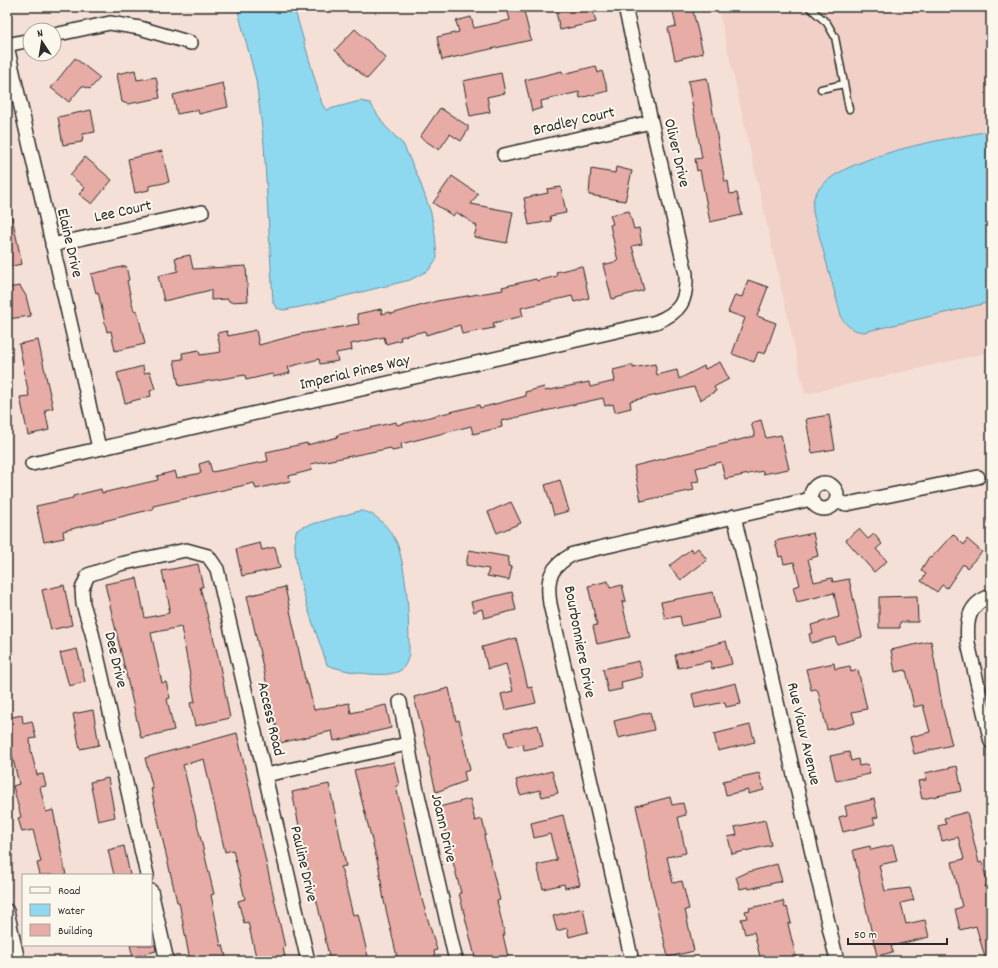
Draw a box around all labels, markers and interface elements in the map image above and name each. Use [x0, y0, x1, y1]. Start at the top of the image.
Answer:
north arrow [22, 22, 62, 62]
text: N [36, 26, 45, 43]
street label: Bradley Court [531, 101, 617, 143]
street label: Oliver Drive [657, 116, 695, 190]
street label: Lee Court [92, 195, 154, 229]
street label: Elaine Drive [50, 206, 88, 280]
street label: Imperial Pines Way [298, 349, 413, 397]
street label: Bourbonniere Drive [557, 584, 601, 700]
street label: Dee Drive [97, 630, 133, 690]
street label: Access Road [250, 680, 290, 758]
street label: Rue Viauv Avenue [780, 680, 826, 788]
street label: Joann Drive [424, 791, 462, 865]
street label: Pauline Drive [283, 824, 323, 904]
legend [22, 874, 152, 946]
text: Road [58, 883, 80, 900]
text: Water [58, 903, 85, 920]
scale bar [848, 920, 947, 946]
text: Building [58, 923, 93, 940]
text: 50 m [854, 927, 877, 944]

